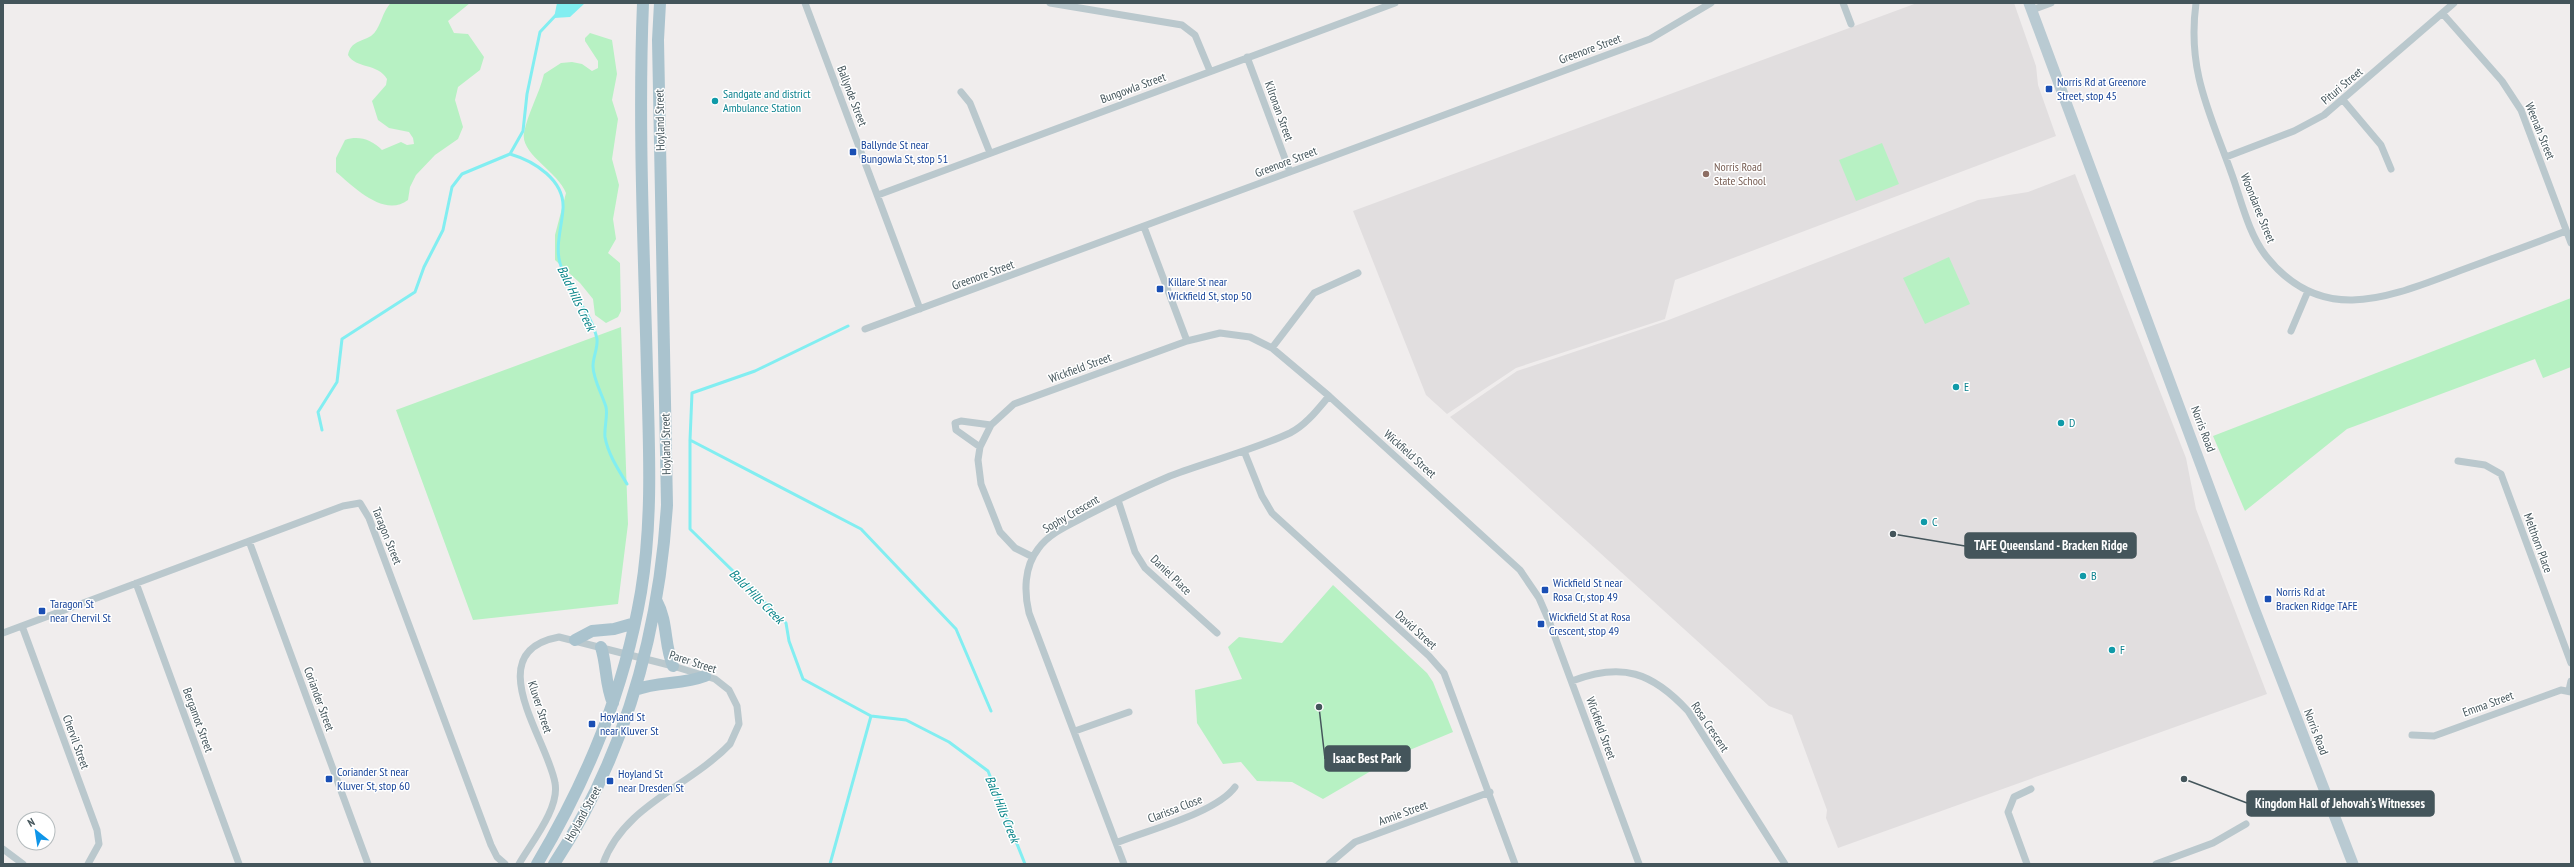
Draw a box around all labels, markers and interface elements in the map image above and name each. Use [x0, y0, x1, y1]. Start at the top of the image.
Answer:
street label: Greenore Street [1557, 30, 1624, 67]
street label: Pituri Street [2318, 63, 2366, 107]
street label: Ballynde Street [834, 64, 871, 129]
street label: Bungowla Street [1098, 69, 1168, 106]
place label: Norris Rd at Greenore Street, stop 45 [2057, 74, 2146, 103]
street label: Kilronan Street [1262, 79, 1297, 143]
marker: Norris Rd at Greenore Street, stop 45 [2044, 84, 2054, 94]
place label: Sandgate and district Ambulance Station [723, 86, 811, 115]
street label: Hoyland Street [651, 88, 668, 151]
marker: Sandgate and district Ambulance Station [710, 96, 720, 106]
street label: Weenah Street [2522, 100, 2559, 162]
place label: Ballynde St near Bungowla St, stop 51 [861, 137, 948, 166]
street label: Greenore Street [1253, 143, 1320, 180]
marker: Ballynde St near Bungowla St, stop 51 [848, 147, 858, 157]
place label: Norris Road State School [1714, 159, 1766, 188]
marker: Norris Road State School [1701, 169, 1711, 179]
street label: Woondaree Street [2238, 171, 2279, 245]
street label: Greenore Street [950, 256, 1017, 293]
water label: Bald Hills Creek [553, 263, 601, 335]
place label: Killare St near Wickfield St, stop 50 [1168, 274, 1252, 303]
marker: Killare St near Wickfield St, stop 50 [1155, 284, 1165, 294]
street label: Wickfield Street [1047, 349, 1114, 386]
place label: E [1964, 379, 1969, 394]
marker: E [1951, 382, 1961, 392]
street label: Norris Road [2188, 404, 2219, 454]
street label: Hoyland Street [657, 412, 674, 475]
place label: D [2069, 415, 2075, 430]
marker: D [2056, 418, 2066, 428]
street label: Wickfield Street [1381, 426, 1440, 481]
street label: Sophy Crescent [1040, 491, 1102, 536]
street label: Taragon Street [369, 505, 406, 567]
street label: Melthorn Place [2521, 511, 2556, 575]
place label: C [1932, 514, 1938, 529]
marker: C [1919, 517, 1929, 527]
callout: TAFE Queensland - Bracken Ridge [1965, 533, 2136, 558]
text: TAFE Queensland - Bracken Ridge [1974, 537, 2128, 554]
street label: Daniel Place [1148, 551, 1195, 598]
water label: Bald Hills Creek [726, 565, 789, 629]
place label: B [2091, 568, 2097, 583]
marker: B [2078, 571, 2088, 581]
place label: Wickfield St near Rosa Cr, stop 49 [1553, 575, 1623, 604]
place label: Norris Rd at Bracken Ridge TAFE [2276, 584, 2358, 613]
marker: Wickfield St near Rosa Cr, stop 49 [1540, 585, 1550, 595]
marker: Norris Rd at Bracken Ridge TAFE [2263, 594, 2273, 604]
place label: Taragon St near Chervil St [50, 596, 112, 625]
marker: Taragon St near Chervil St [37, 606, 47, 616]
street label: David Street [1392, 607, 1441, 653]
place label: Wickfield St at Rosa Crescent, stop 49 [1549, 609, 1630, 638]
marker: Wickfield St at Rosa Crescent, stop 49 [1536, 619, 1546, 629]
place label: F [2120, 642, 2125, 657]
marker: F [2107, 645, 2117, 655]
street label: Parer Street [668, 647, 719, 676]
street label: Coriander Street [301, 665, 338, 734]
street label: Kluver Street [525, 679, 556, 736]
street label: Bergamot Street [180, 686, 217, 755]
street label: Emma Street [2460, 687, 2516, 720]
street label: Wickfield Street [1583, 695, 1620, 762]
street label: Rosa Crescent [1688, 699, 1733, 755]
street label: Norris Road [2301, 707, 2332, 757]
place label: Hoyland St near Kluver St [600, 709, 659, 738]
street label: Chervil Street [60, 713, 93, 772]
marker: Hoyland St near Kluver St [587, 719, 597, 729]
callout: Isaac Best Park [1325, 746, 1410, 771]
text: Isaac Best Park [1333, 750, 1402, 767]
place label: Coriander St near Kluver St, stop 60 [337, 764, 410, 793]
place label: Hoyland St near Dresden St [618, 766, 685, 795]
water label: Bald Hills Creek [981, 773, 1024, 847]
marker: Coriander St near Kluver St, stop 60 [324, 774, 334, 784]
marker: Hoyland St near Dresden St [605, 776, 615, 786]
street label: Hoyland Street [561, 783, 604, 844]
street label: Clarissa Close [1146, 791, 1204, 826]
callout: Kingdom Hall of Jehovah's Witnesses [2247, 791, 2434, 816]
text: Kingdom Hall of Jehovah's Witnesses [2255, 795, 2425, 812]
street label: Annie Street [1376, 796, 1430, 828]
north arrow [16, 811, 56, 851]
text: N [25, 815, 37, 830]

